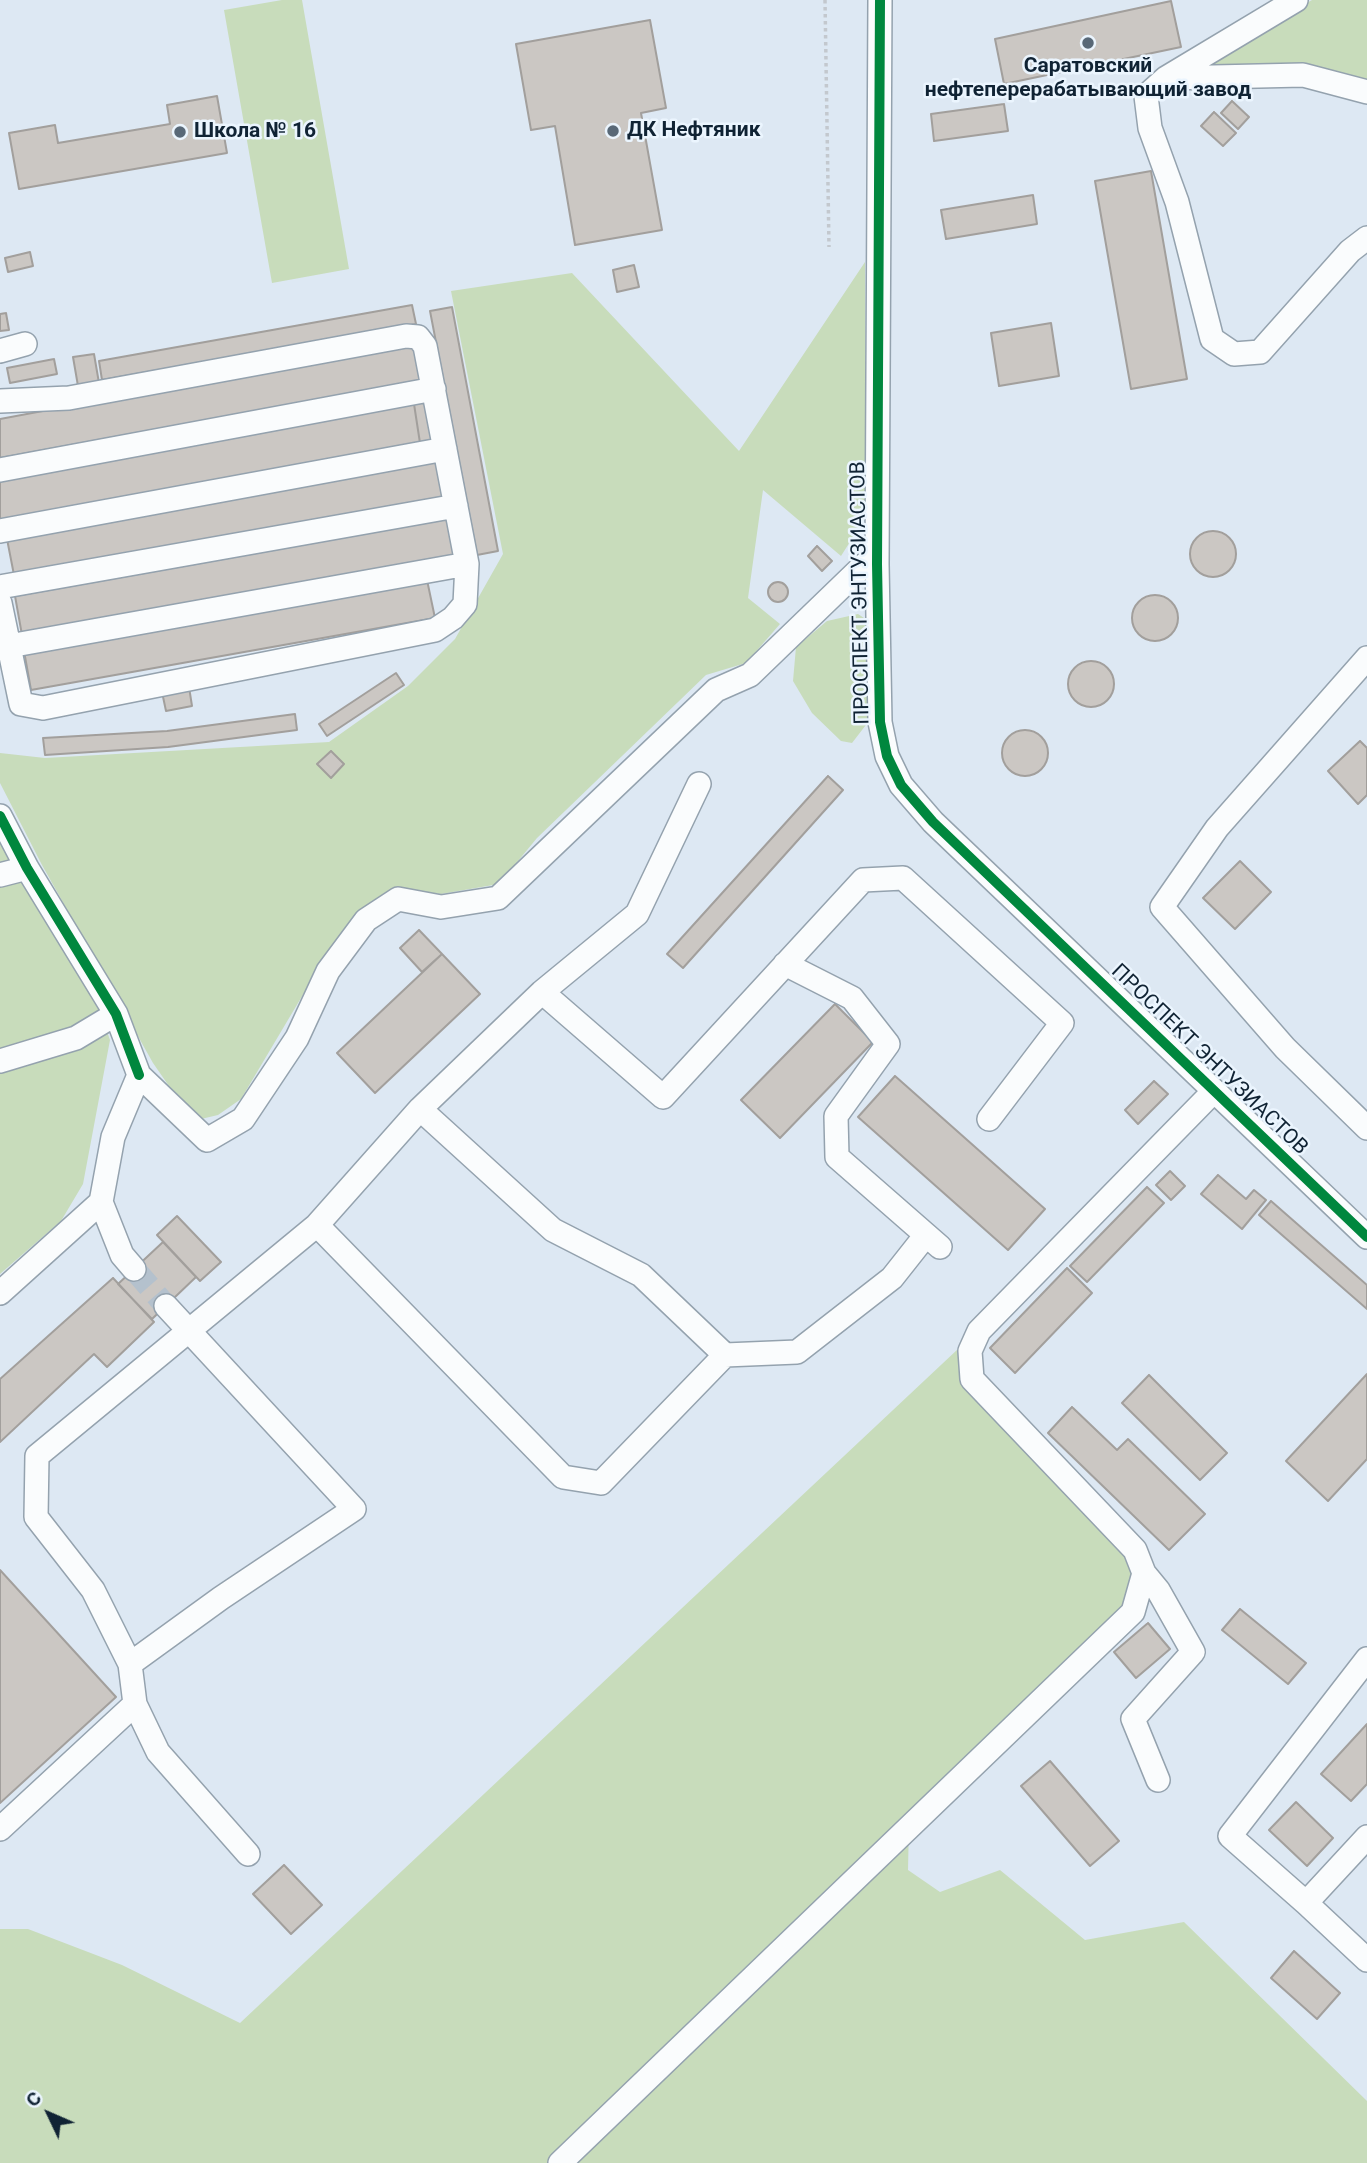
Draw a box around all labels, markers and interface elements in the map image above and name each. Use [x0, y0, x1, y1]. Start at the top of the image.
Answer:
marker: Саратовский нефтеперерабатывающий завод [1080, 35, 1096, 51]
place label: Саратовский нефтеперерабатывающий завод [925, 54, 1251, 104]
place label: ДК Нефтяник [627, 118, 760, 144]
place label: Школа № 16 [194, 119, 316, 145]
marker: ДК Нефтяник [605, 123, 621, 139]
marker: Школа № 16 [172, 124, 188, 140]
street label: ПРОСПЕКТ ЭНТУЗИАСТОВ [846, 461, 876, 725]
street label: ПРОСПЕКТ ЭНТУЗИАСТОВ [1105, 959, 1313, 1161]
north arrow [14, 2079, 84, 2149]
text: С [21, 2087, 46, 2112]

